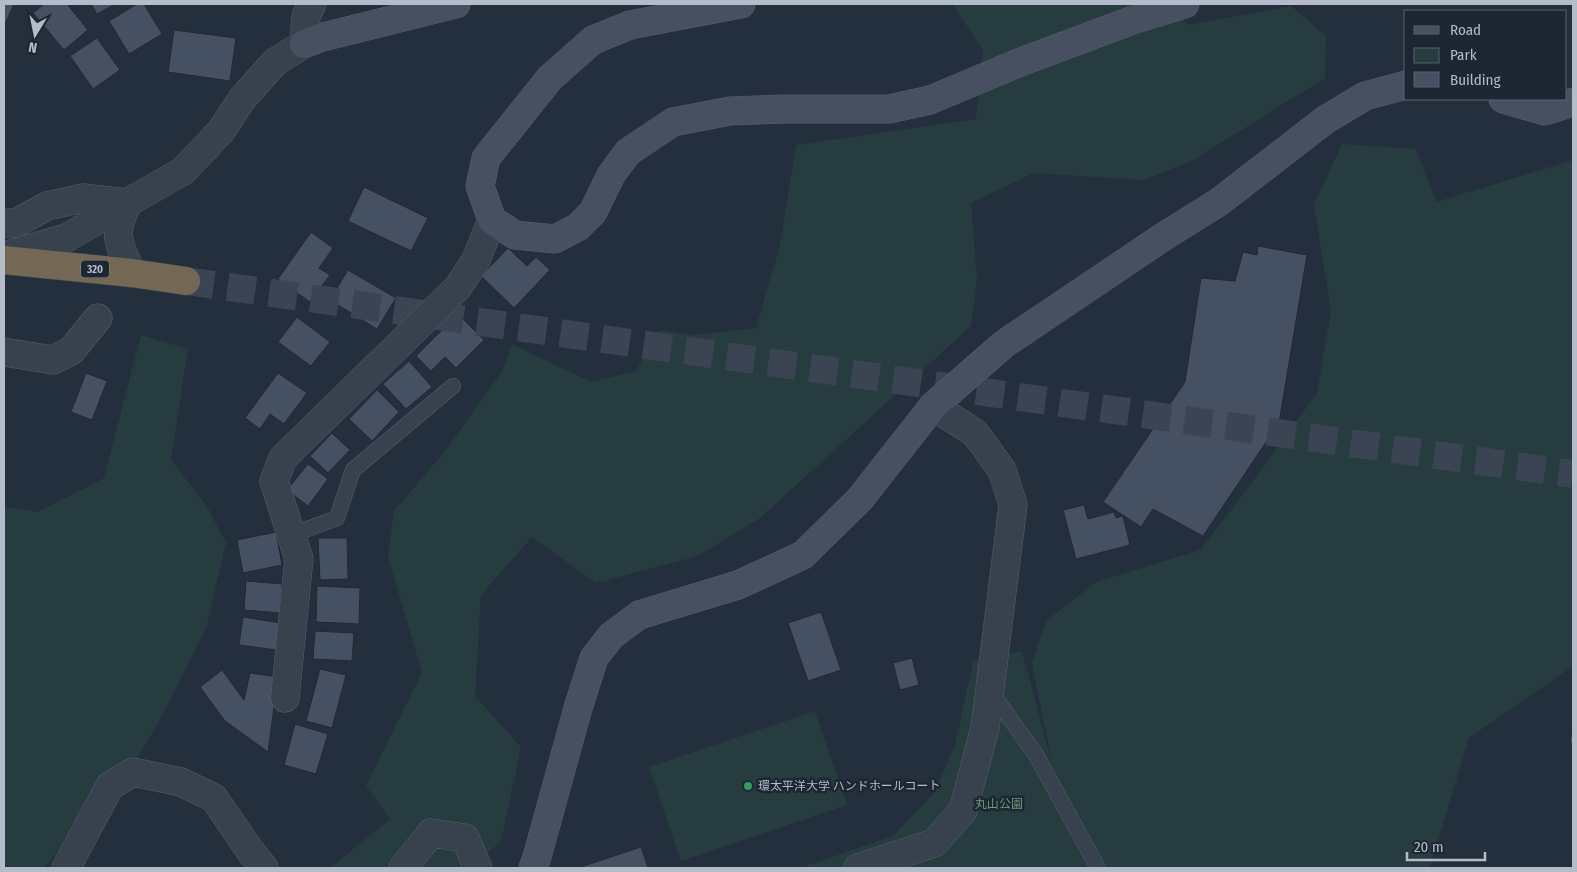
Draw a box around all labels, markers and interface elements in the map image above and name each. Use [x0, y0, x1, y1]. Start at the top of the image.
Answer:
north arrow [10, 10, 60, 60]
legend [1404, 10, 1567, 100]
text: Road [1450, 21, 1481, 39]
text: N [27, 38, 38, 56]
text: Park [1450, 46, 1477, 64]
text: Building [1450, 71, 1501, 89]
road number: 320 [81, 260, 109, 278]
place label: 環太平洋大学 ハンドホールコート [758, 779, 941, 793]
marker: 環太平洋大学 ハンドホールコート [742, 780, 754, 792]
park label: 丸山公園 [975, 797, 1023, 811]
scale bar [1407, 830, 1484, 862]
text: 20 m [1414, 838, 1444, 856]

